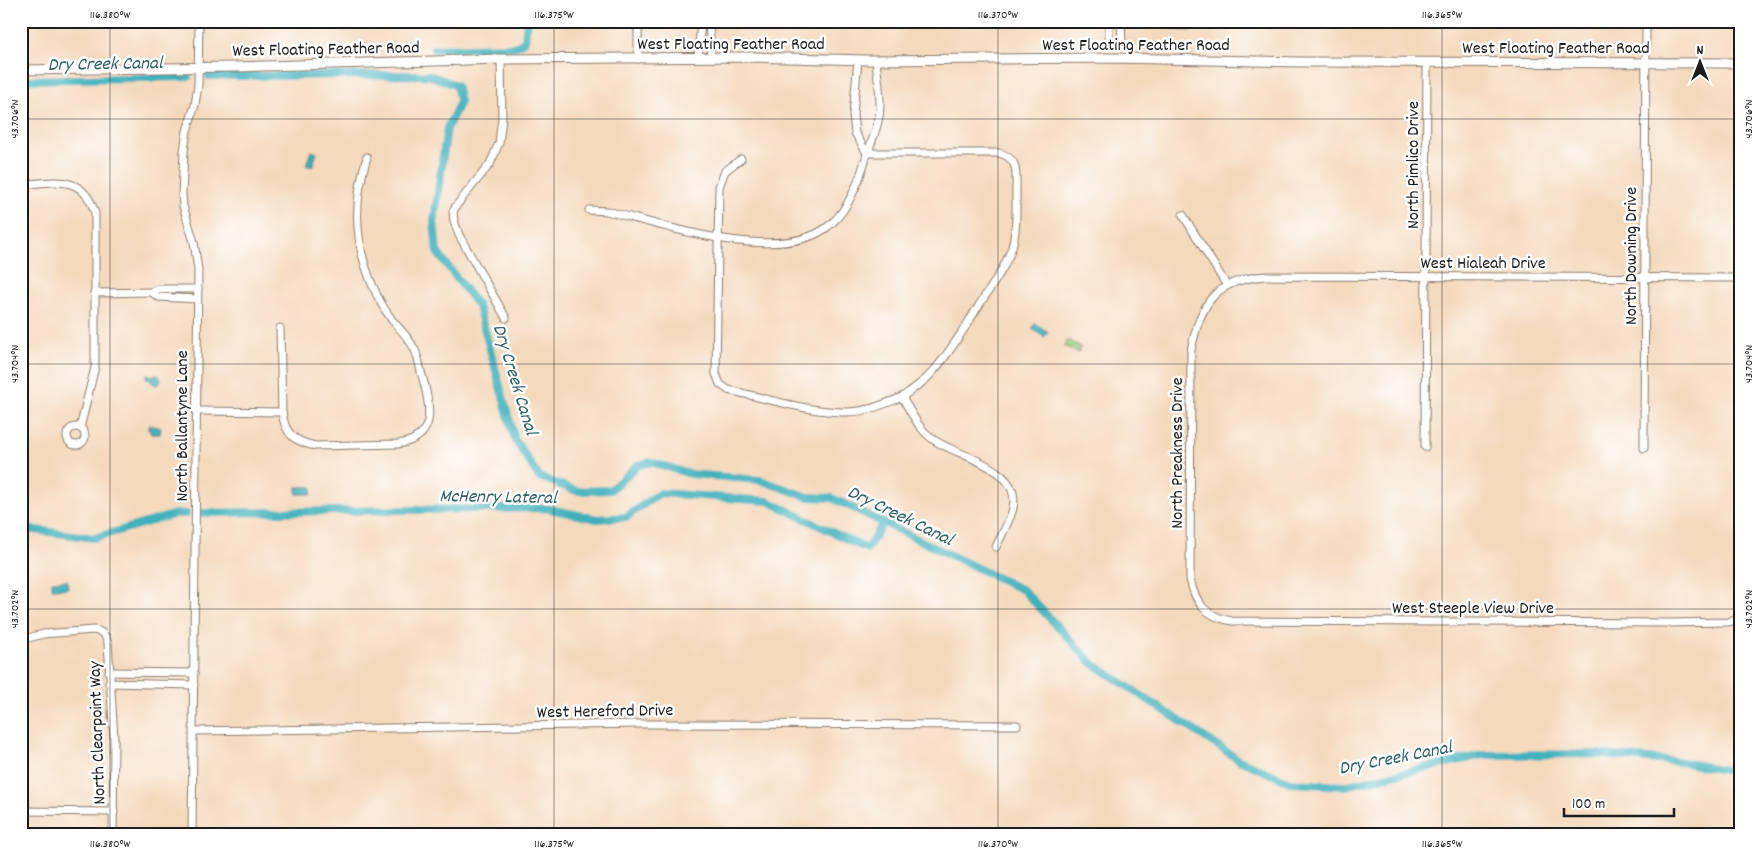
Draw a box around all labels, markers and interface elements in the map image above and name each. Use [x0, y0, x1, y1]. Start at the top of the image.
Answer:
text: 116.380°W [90, 7, 130, 24]
text: 116.375°W [534, 7, 574, 24]
text: 116.370°W [978, 7, 1018, 24]
text: 116.365°W [1422, 7, 1462, 24]
street label: West Floating Feather Road [637, 33, 825, 58]
street label: West Floating Feather Road [1042, 34, 1230, 59]
street label: West Floating Feather Road [232, 36, 420, 65]
street label: West Floating Feather Road [1462, 37, 1650, 62]
north arrow [1674, 38, 1724, 88]
text: N [1697, 41, 1704, 61]
water label: Dry Creek Canal [47, 51, 164, 80]
text: 43.706°N [7, 99, 24, 139]
text: 43.706°N [1741, 99, 1758, 139]
street label: North Pimlico Drive [1402, 101, 1427, 229]
street label: North Downing Drive [1620, 187, 1645, 325]
street label: West Hialeah Drive [1420, 252, 1546, 277]
water label: Dry Creek Canal [484, 321, 544, 440]
text: 43.704°N [7, 345, 24, 383]
text: 43.704°N [1741, 345, 1758, 383]
street label: North Ballantyne Lane [171, 350, 196, 502]
street label: North Preakness Drive [1166, 377, 1191, 529]
water label: Dry Creek Canal [842, 480, 958, 555]
water label: McHenry Lateral [439, 484, 558, 513]
text: 43.702°N [7, 590, 24, 628]
text: 43.702°N [1741, 590, 1758, 628]
street label: West Steeple View Drive [1392, 597, 1554, 622]
street label: North Clearpoint Way [83, 660, 113, 805]
street label: West Hereford Drive [537, 699, 674, 726]
water label: Dry Creek Canal [1337, 735, 1456, 784]
scale bar [1564, 786, 1674, 818]
text: 100 m [1572, 794, 1605, 816]
text: 116.380°W [90, 836, 130, 853]
text: 116.375°W [534, 836, 574, 853]
text: 116.370°W [978, 836, 1018, 853]
text: 116.365°W [1422, 836, 1462, 853]

